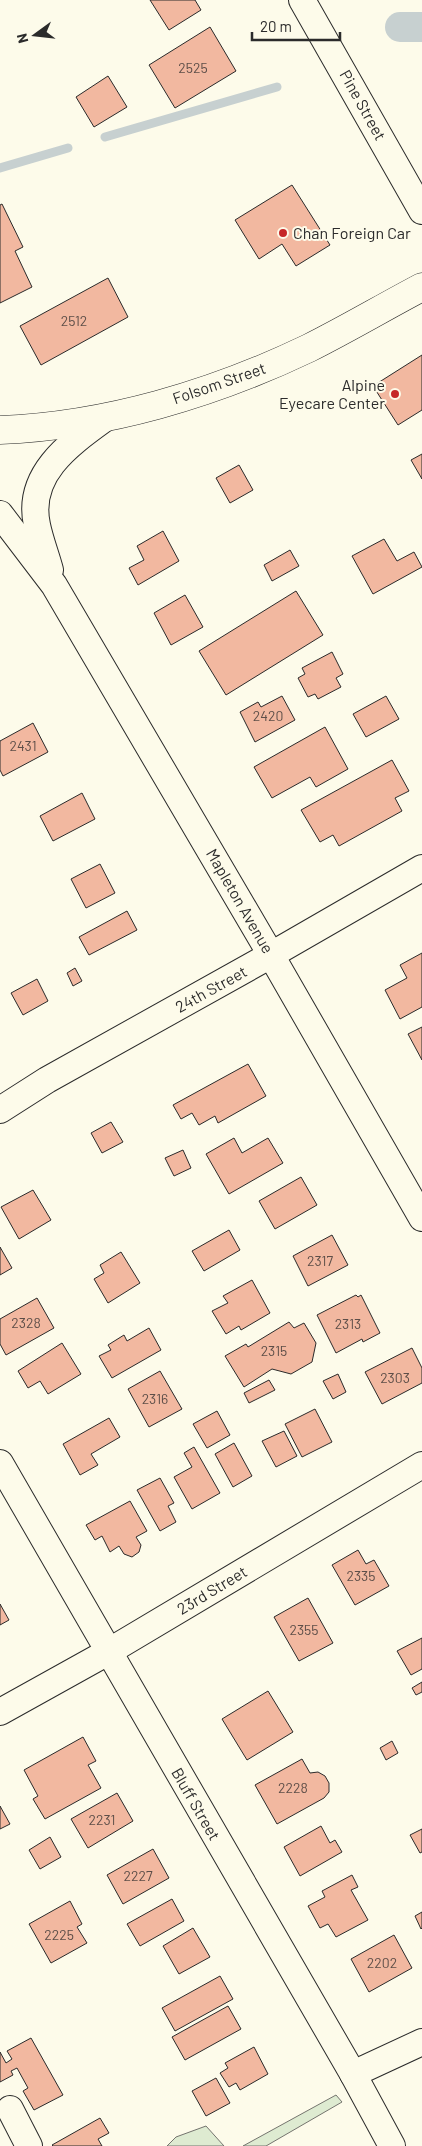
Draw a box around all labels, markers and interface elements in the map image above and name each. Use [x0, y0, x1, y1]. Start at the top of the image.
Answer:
north arrow [10, 10, 60, 60]
scale bar [252, 10, 340, 42]
text: 20 m [260, 17, 292, 35]
text: N [13, 32, 31, 45]
house number: 2525 [178, 59, 208, 76]
street label: Pine Street [336, 66, 391, 143]
place label: Chan Foreign Car [293, 223, 411, 242]
marker: Chan Foreign Car [277, 227, 289, 239]
house number: 2512 [61, 312, 87, 329]
street label: Folsom Street [170, 358, 268, 407]
place label: Alpine Eyecare Center [279, 375, 385, 412]
marker: Alpine Eyecare Center [389, 388, 401, 400]
house number: 2420 [253, 707, 283, 724]
house number: 2431 [9, 737, 37, 754]
street label: Mapleton Avenue [203, 845, 278, 956]
street label: 24th Street [172, 961, 250, 1016]
house number: 2317 [307, 1252, 333, 1269]
house number: 2328 [11, 1314, 41, 1331]
house number: 2313 [335, 1315, 361, 1332]
house number: 2315 [261, 1342, 287, 1359]
house number: 2303 [380, 1369, 410, 1386]
house number: 2316 [142, 1390, 168, 1407]
street label: 23rd Street [173, 1561, 250, 1618]
house number: 2335 [346, 1567, 376, 1584]
house number: 2355 [289, 1621, 319, 1638]
street label: Bluff Street [168, 1764, 225, 1843]
house number: 2228 [278, 1779, 308, 1796]
house number: 2231 [89, 1811, 115, 1828]
house number: 2227 [123, 1867, 153, 1884]
house number: 2225 [44, 1926, 74, 1943]
house number: 2202 [367, 1954, 397, 1971]

